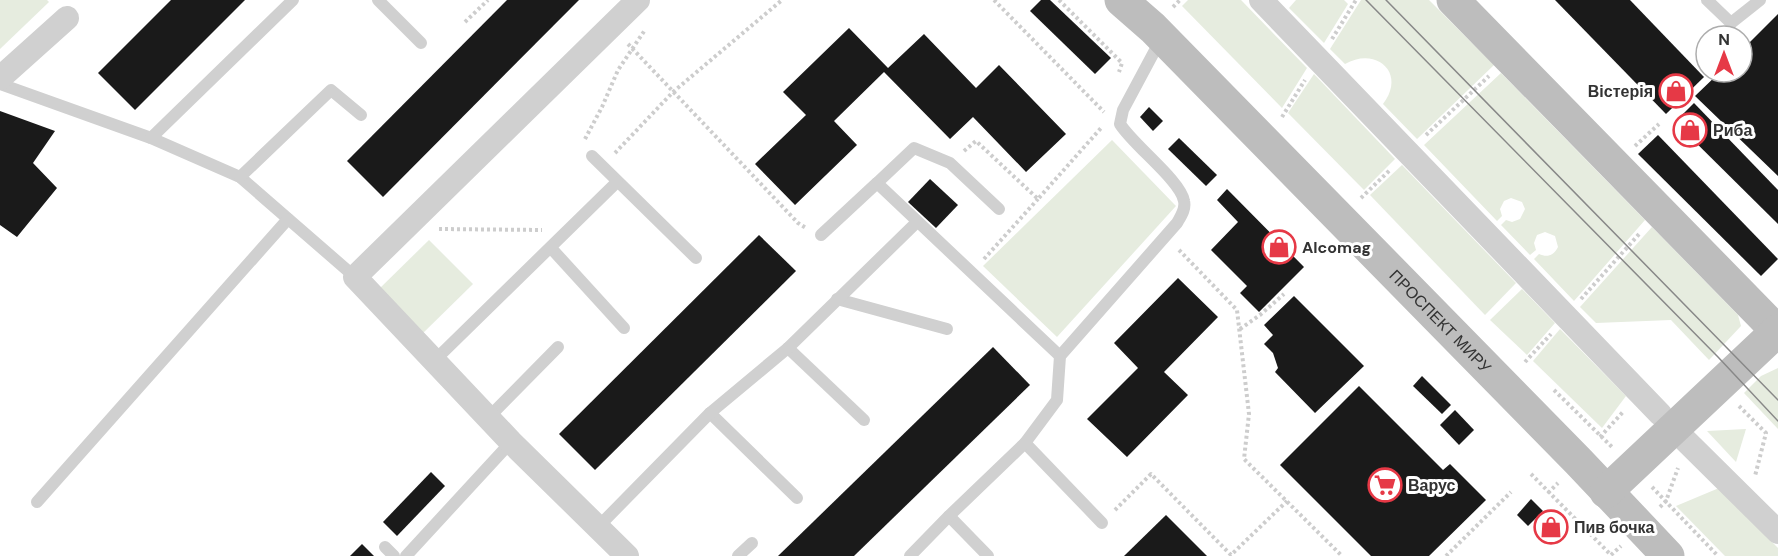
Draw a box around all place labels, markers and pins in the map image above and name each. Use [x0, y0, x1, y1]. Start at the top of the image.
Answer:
shop icon: Вістерія [1658, 73, 1694, 109]
place label: Вістерія [1588, 81, 1653, 102]
shop icon: Риба [1672, 112, 1708, 148]
place label: Риба [1713, 120, 1752, 141]
shop icon: Alcomag [1261, 229, 1297, 265]
place label: Alcomag [1302, 237, 1371, 258]
supermarket icon: Варус [1367, 467, 1403, 503]
place label: Варус [1408, 475, 1456, 496]
shop icon: Пив бочка [1533, 509, 1569, 545]
place label: Пив бочка [1574, 517, 1654, 538]

